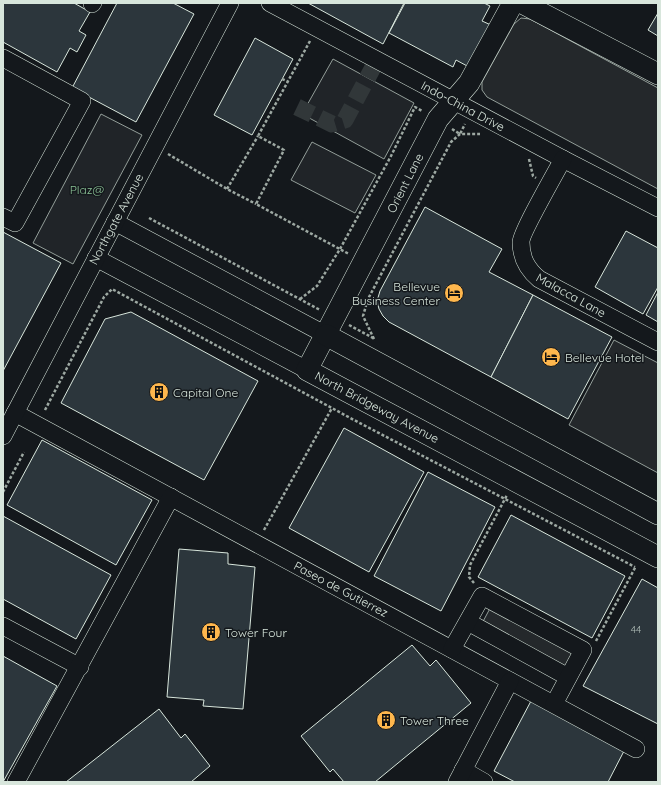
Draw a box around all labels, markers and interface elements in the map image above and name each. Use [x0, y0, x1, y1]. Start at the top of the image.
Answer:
street label: Indo-China Drive [419, 78, 508, 134]
street label: Orient Lane [384, 151, 426, 215]
street label: Northgate Avenue [86, 171, 147, 267]
park label: Plaz@ [70, 182, 105, 197]
street label: Malacca Lane [533, 270, 609, 320]
place label: Bellevue Business Center [352, 279, 440, 308]
hotel icon: Bellevue Business Center [443, 282, 465, 304]
hotel icon: Bellevue Hotel [540, 346, 562, 368]
place label: Bellevue Hotel [565, 350, 644, 365]
street label: North Bridgeway Avenue [312, 368, 442, 446]
building icon: Capital One [148, 381, 170, 403]
place label: Capital One [173, 385, 238, 400]
street label: Paseo de Gutierrez [291, 558, 391, 620]
building icon: Tower Four [200, 621, 222, 643]
house number: 44 [631, 623, 641, 636]
place label: Tower Four [225, 625, 287, 640]
building icon: Tower Three [375, 709, 397, 731]
place label: Tower Three [400, 713, 469, 728]

